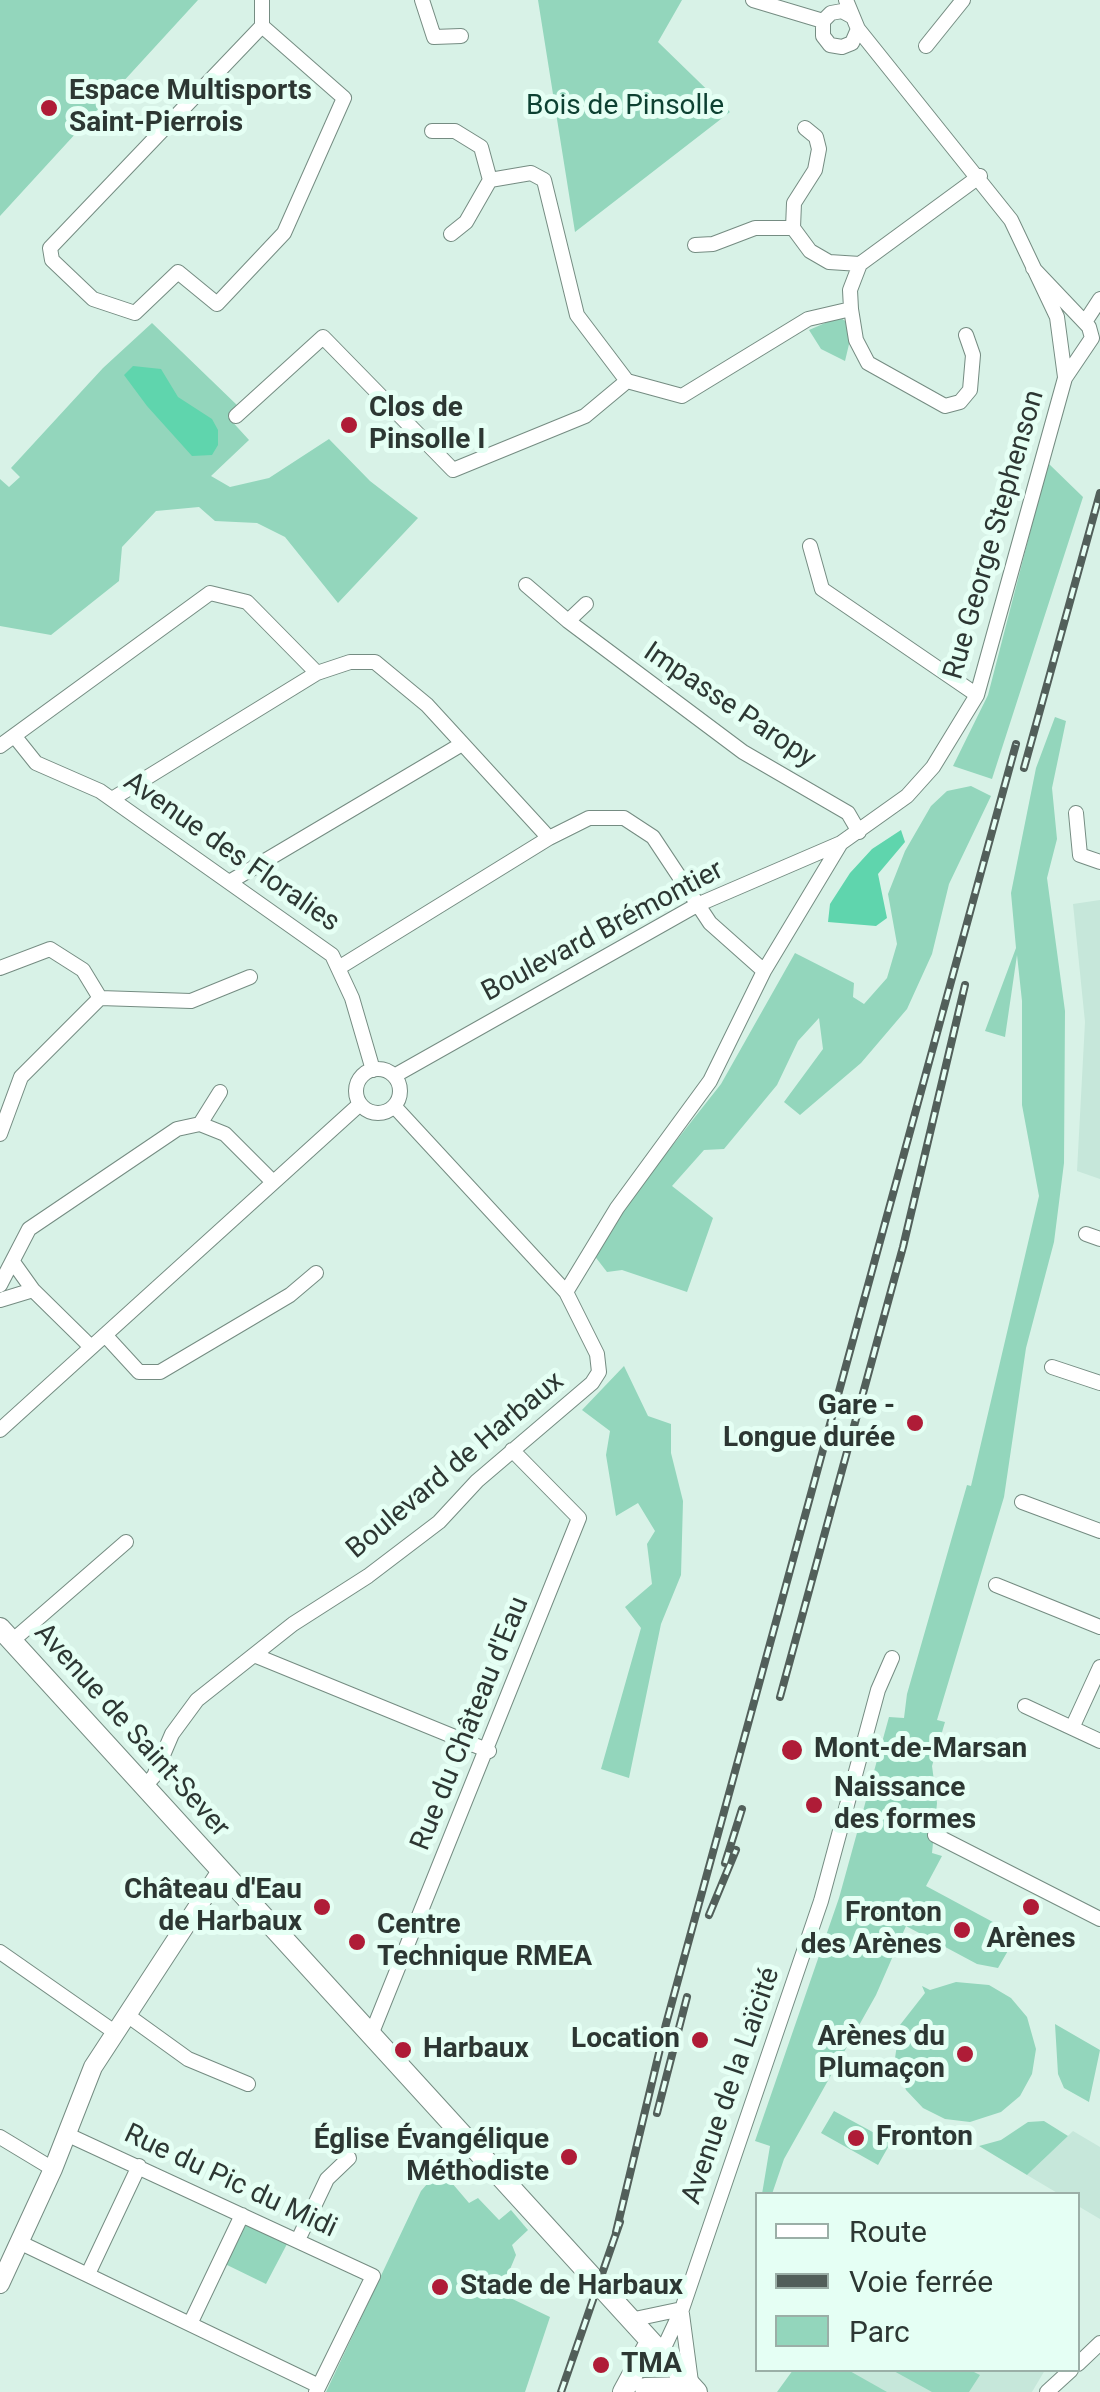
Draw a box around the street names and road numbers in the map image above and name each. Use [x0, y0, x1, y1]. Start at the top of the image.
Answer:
street label: Rue George Stephenson [938, 387, 1052, 683]
street label: Impasse Paropy [636, 636, 822, 776]
street label: Avenue des Floralies [117, 766, 345, 940]
street label: Boulevard Brémontier [476, 854, 730, 1010]
street label: Boulevard de Harbaux [340, 1365, 572, 1567]
street label: Rue du Château d'Eau [405, 1592, 537, 1856]
street label: Avenue de Saint-Sever [26, 1617, 236, 1845]
street label: Avenue de la Laïcité [676, 1963, 788, 2209]
street label: Rue du Pic du Midi [118, 2118, 342, 2246]

